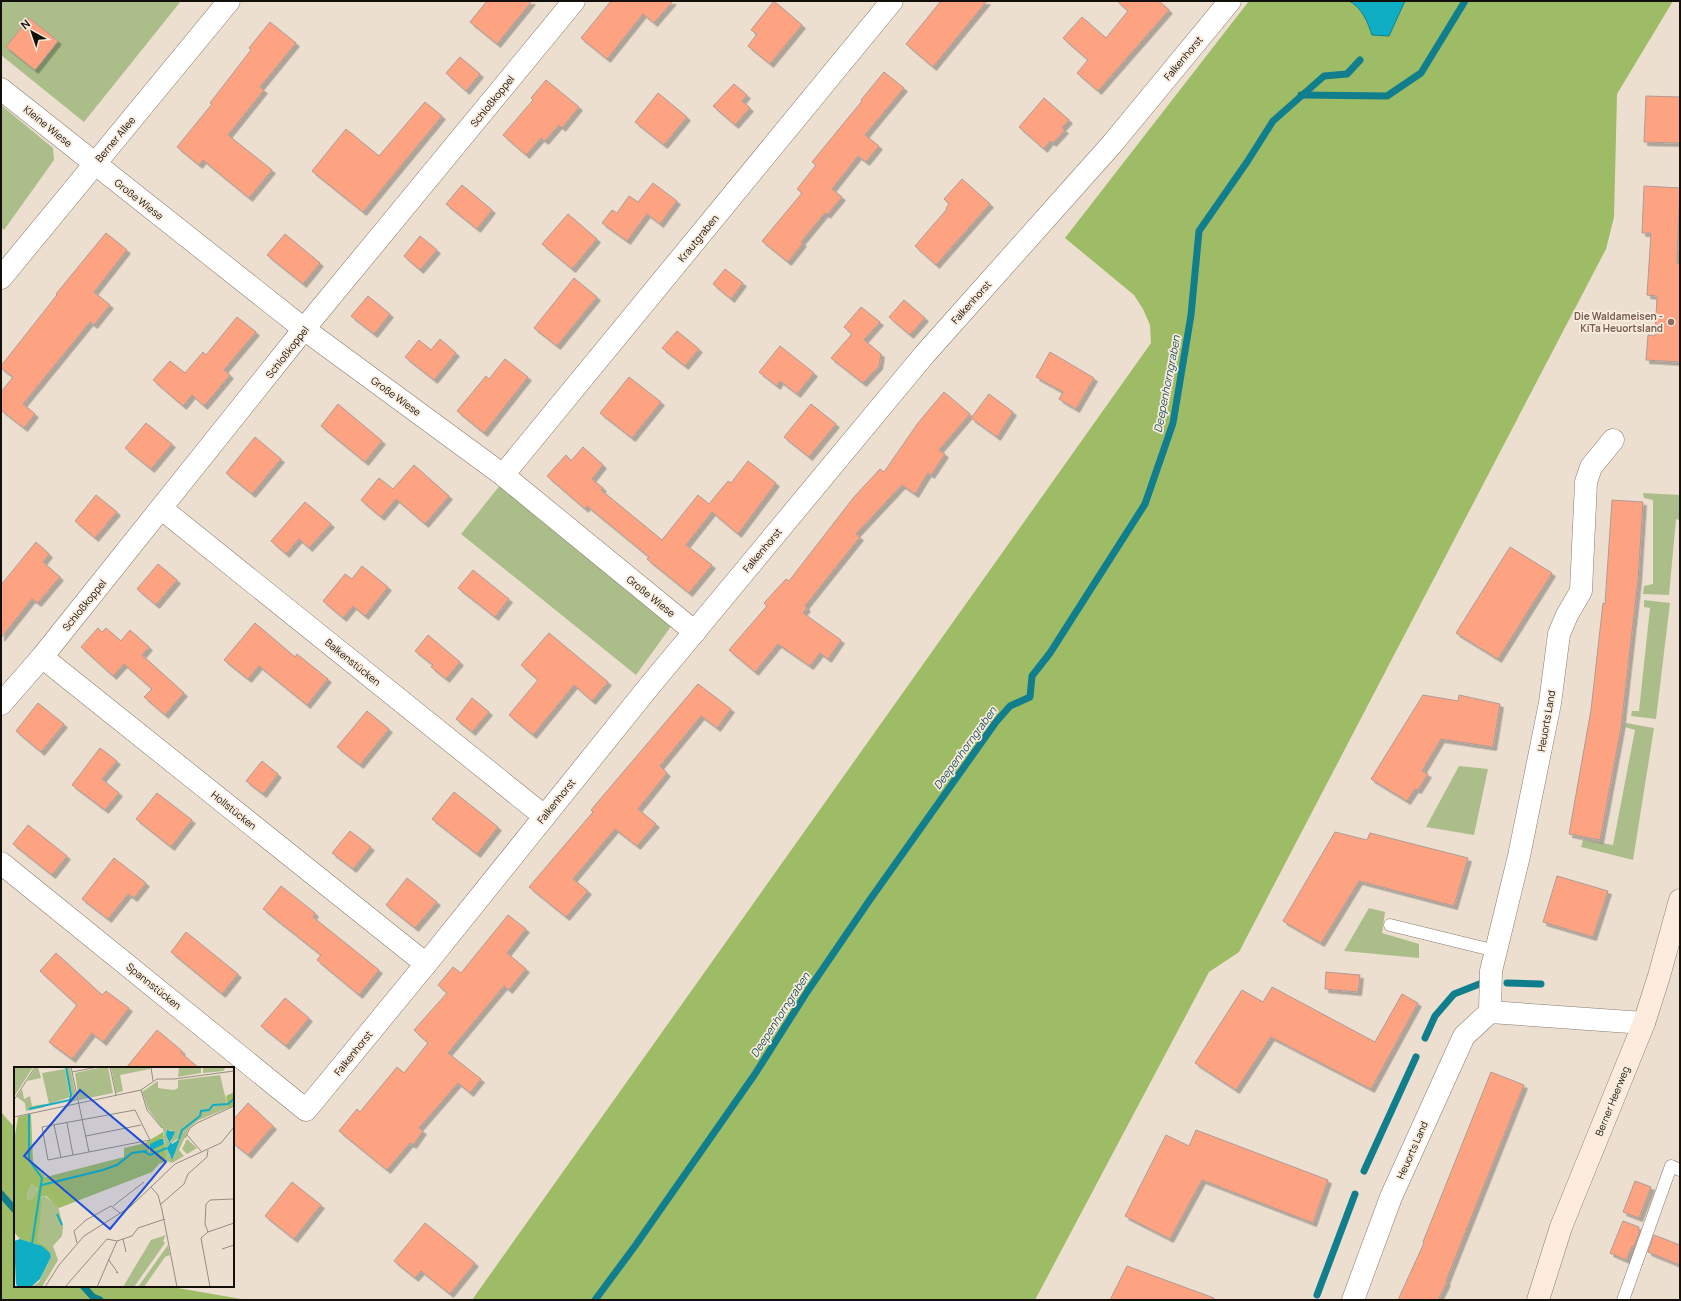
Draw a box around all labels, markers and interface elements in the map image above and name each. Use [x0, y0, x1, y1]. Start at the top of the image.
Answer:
north arrow [12, 12, 52, 52]
text: N [17, 16, 33, 32]
street label: Falkenhorst [1160, 33, 1206, 83]
street label: Schloßkoppel [467, 72, 517, 130]
street label: Kleine Wiese [21, 102, 75, 150]
street label: Berner Allee [92, 113, 138, 165]
street label: Große Wiese [112, 175, 167, 223]
street label: Krautgraben [675, 211, 721, 265]
street label: Falkenhorst [948, 277, 994, 327]
place label: Die Waldameisen - KiTa Heuortsland [1574, 309, 1663, 335]
marker: Die Waldameisen - KiTa Heuortsland [1666, 317, 1676, 327]
street label: Schloßkoppel [262, 323, 312, 381]
water label: Deepenhorngraben [1150, 334, 1183, 434]
street label: Große Wiese [368, 373, 424, 419]
street label: Falkenhorst [739, 525, 785, 575]
street label: Große Wiese [624, 572, 678, 620]
street label: Schloßkoppel [59, 576, 109, 634]
street label: Balkenstücken [322, 635, 384, 689]
street label: Heuorts Land [1534, 689, 1558, 753]
water label: Deepenhorngraben [930, 703, 1000, 792]
street label: Falkenhorst [534, 776, 578, 826]
street label: Hollstücken [208, 787, 260, 833]
street label: Spannstücken [124, 960, 184, 1012]
water label: Deepenhorngraben [746, 969, 813, 1060]
street label: Falkenhorst [331, 1028, 375, 1078]
street label: Berner Heerweg [1592, 1064, 1632, 1138]
inset map [14, 1067, 234, 1287]
street label: Heuorts Land [1393, 1119, 1431, 1181]

